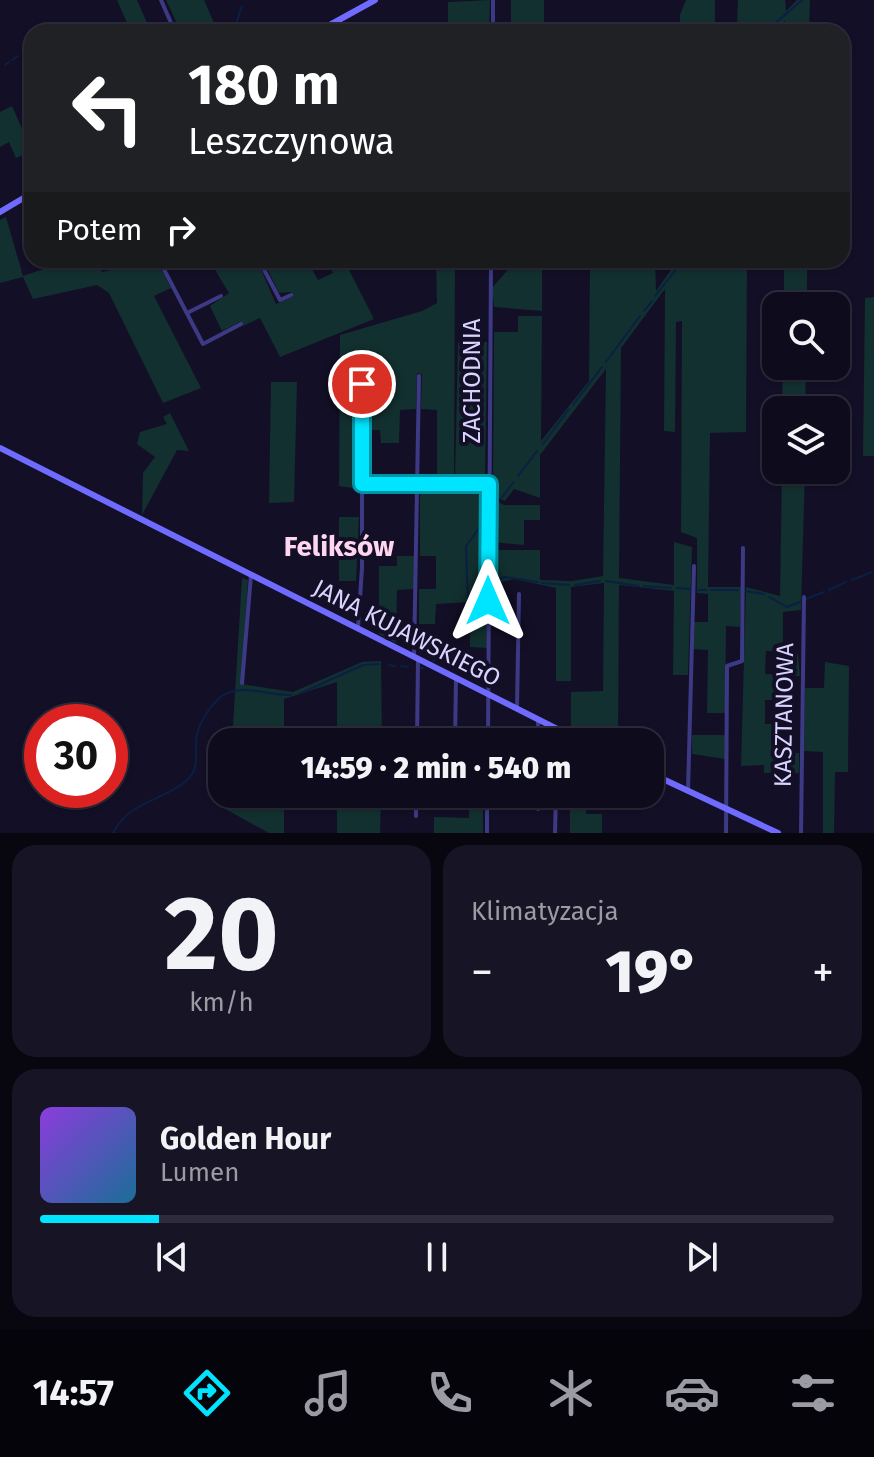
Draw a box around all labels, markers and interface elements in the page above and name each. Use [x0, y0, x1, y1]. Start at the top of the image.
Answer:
text: 180 m [188, 52, 340, 119]
icon: left [56, 56, 160, 160]
text: Leszczynowa [188, 120, 395, 164]
icon: right [159, 208, 203, 252]
text: Potem [56, 212, 143, 248]
map controls [762, 292, 850, 484]
button: search [762, 292, 850, 380]
street label: ZACHODNIA [458, 318, 486, 444]
pin [328, 350, 396, 418]
icon: arrive [340, 362, 384, 406]
button: layers [762, 396, 850, 484]
district label: Feliksów [284, 530, 394, 563]
position arrow [446, 559, 530, 643]
street label: JANA KUJAWSKIEGO [309, 574, 505, 692]
street label: KASZTANOWA [769, 642, 799, 788]
speed limit sign: 30 [24, 704, 128, 808]
text: 14:59 · 2 min · 540 m [301, 750, 571, 786]
text: 20 [164, 872, 279, 997]
text: Klimatyzacja [471, 896, 619, 927]
text: 19° [606, 936, 699, 1008]
text: − [471, 946, 493, 999]
text: + [812, 946, 834, 999]
text: km/h [189, 987, 254, 1018]
text: Golden Hour [160, 1121, 331, 1157]
text: Lumen [160, 1157, 239, 1188]
icon: previous [150, 1235, 194, 1279]
icon: pause [415, 1235, 459, 1279]
icon: next [680, 1235, 724, 1279]
icon: directions [179, 1365, 235, 1421]
icon: music [300, 1365, 356, 1421]
icon: phone [422, 1365, 478, 1421]
icon: climate [543, 1365, 599, 1421]
icon: car [664, 1365, 720, 1421]
icon: filters [785, 1365, 841, 1421]
text: 14:57 [33, 1371, 114, 1415]

